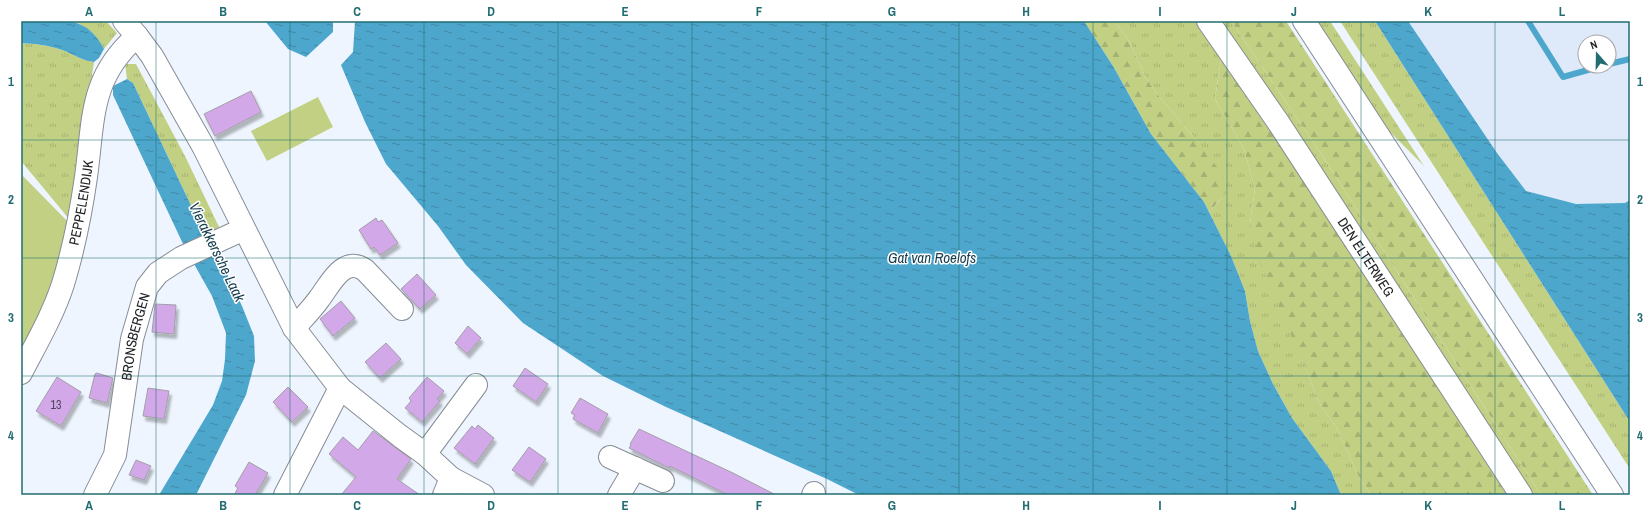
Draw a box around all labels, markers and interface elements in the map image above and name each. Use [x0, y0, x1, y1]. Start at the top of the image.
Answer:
text: A [85, 3, 93, 20]
text: B [219, 3, 227, 20]
text: C [353, 3, 361, 20]
text: D [487, 3, 495, 20]
text: E [621, 3, 629, 20]
text: F [756, 3, 763, 20]
text: G [888, 3, 896, 20]
text: H [1022, 3, 1030, 20]
text: I [1159, 3, 1162, 20]
text: J [1291, 3, 1297, 20]
text: K [1424, 3, 1432, 20]
text: L [1559, 3, 1566, 20]
north arrow [1577, 34, 1617, 74]
text: N [1588, 37, 1599, 52]
text: 1 [8, 73, 14, 90]
text: 1 [1637, 73, 1643, 90]
street label: PEPPELENDIJK [65, 159, 97, 247]
text: 2 [8, 191, 14, 208]
text: 2 [1637, 191, 1643, 208]
water label: Vierakkersche Laak [184, 198, 251, 306]
street label: DEN ELTERWEG [1334, 214, 1398, 300]
water label: Gat van Roelofs [888, 247, 976, 268]
street label: BRONSBERGEN [117, 291, 154, 382]
text: 3 [8, 309, 14, 326]
text: 3 [1637, 309, 1643, 326]
house number: 13 [51, 397, 61, 413]
text: 4 [8, 427, 14, 444]
text: 4 [1637, 427, 1643, 444]
text: A [85, 497, 93, 514]
text: B [219, 497, 227, 514]
text: C [353, 497, 361, 514]
text: D [487, 497, 495, 514]
text: E [621, 497, 629, 514]
text: F [756, 497, 763, 514]
text: G [888, 497, 896, 514]
text: H [1022, 497, 1030, 514]
text: I [1159, 497, 1162, 514]
text: J [1291, 497, 1297, 514]
text: K [1424, 497, 1432, 514]
text: L [1559, 497, 1566, 514]

